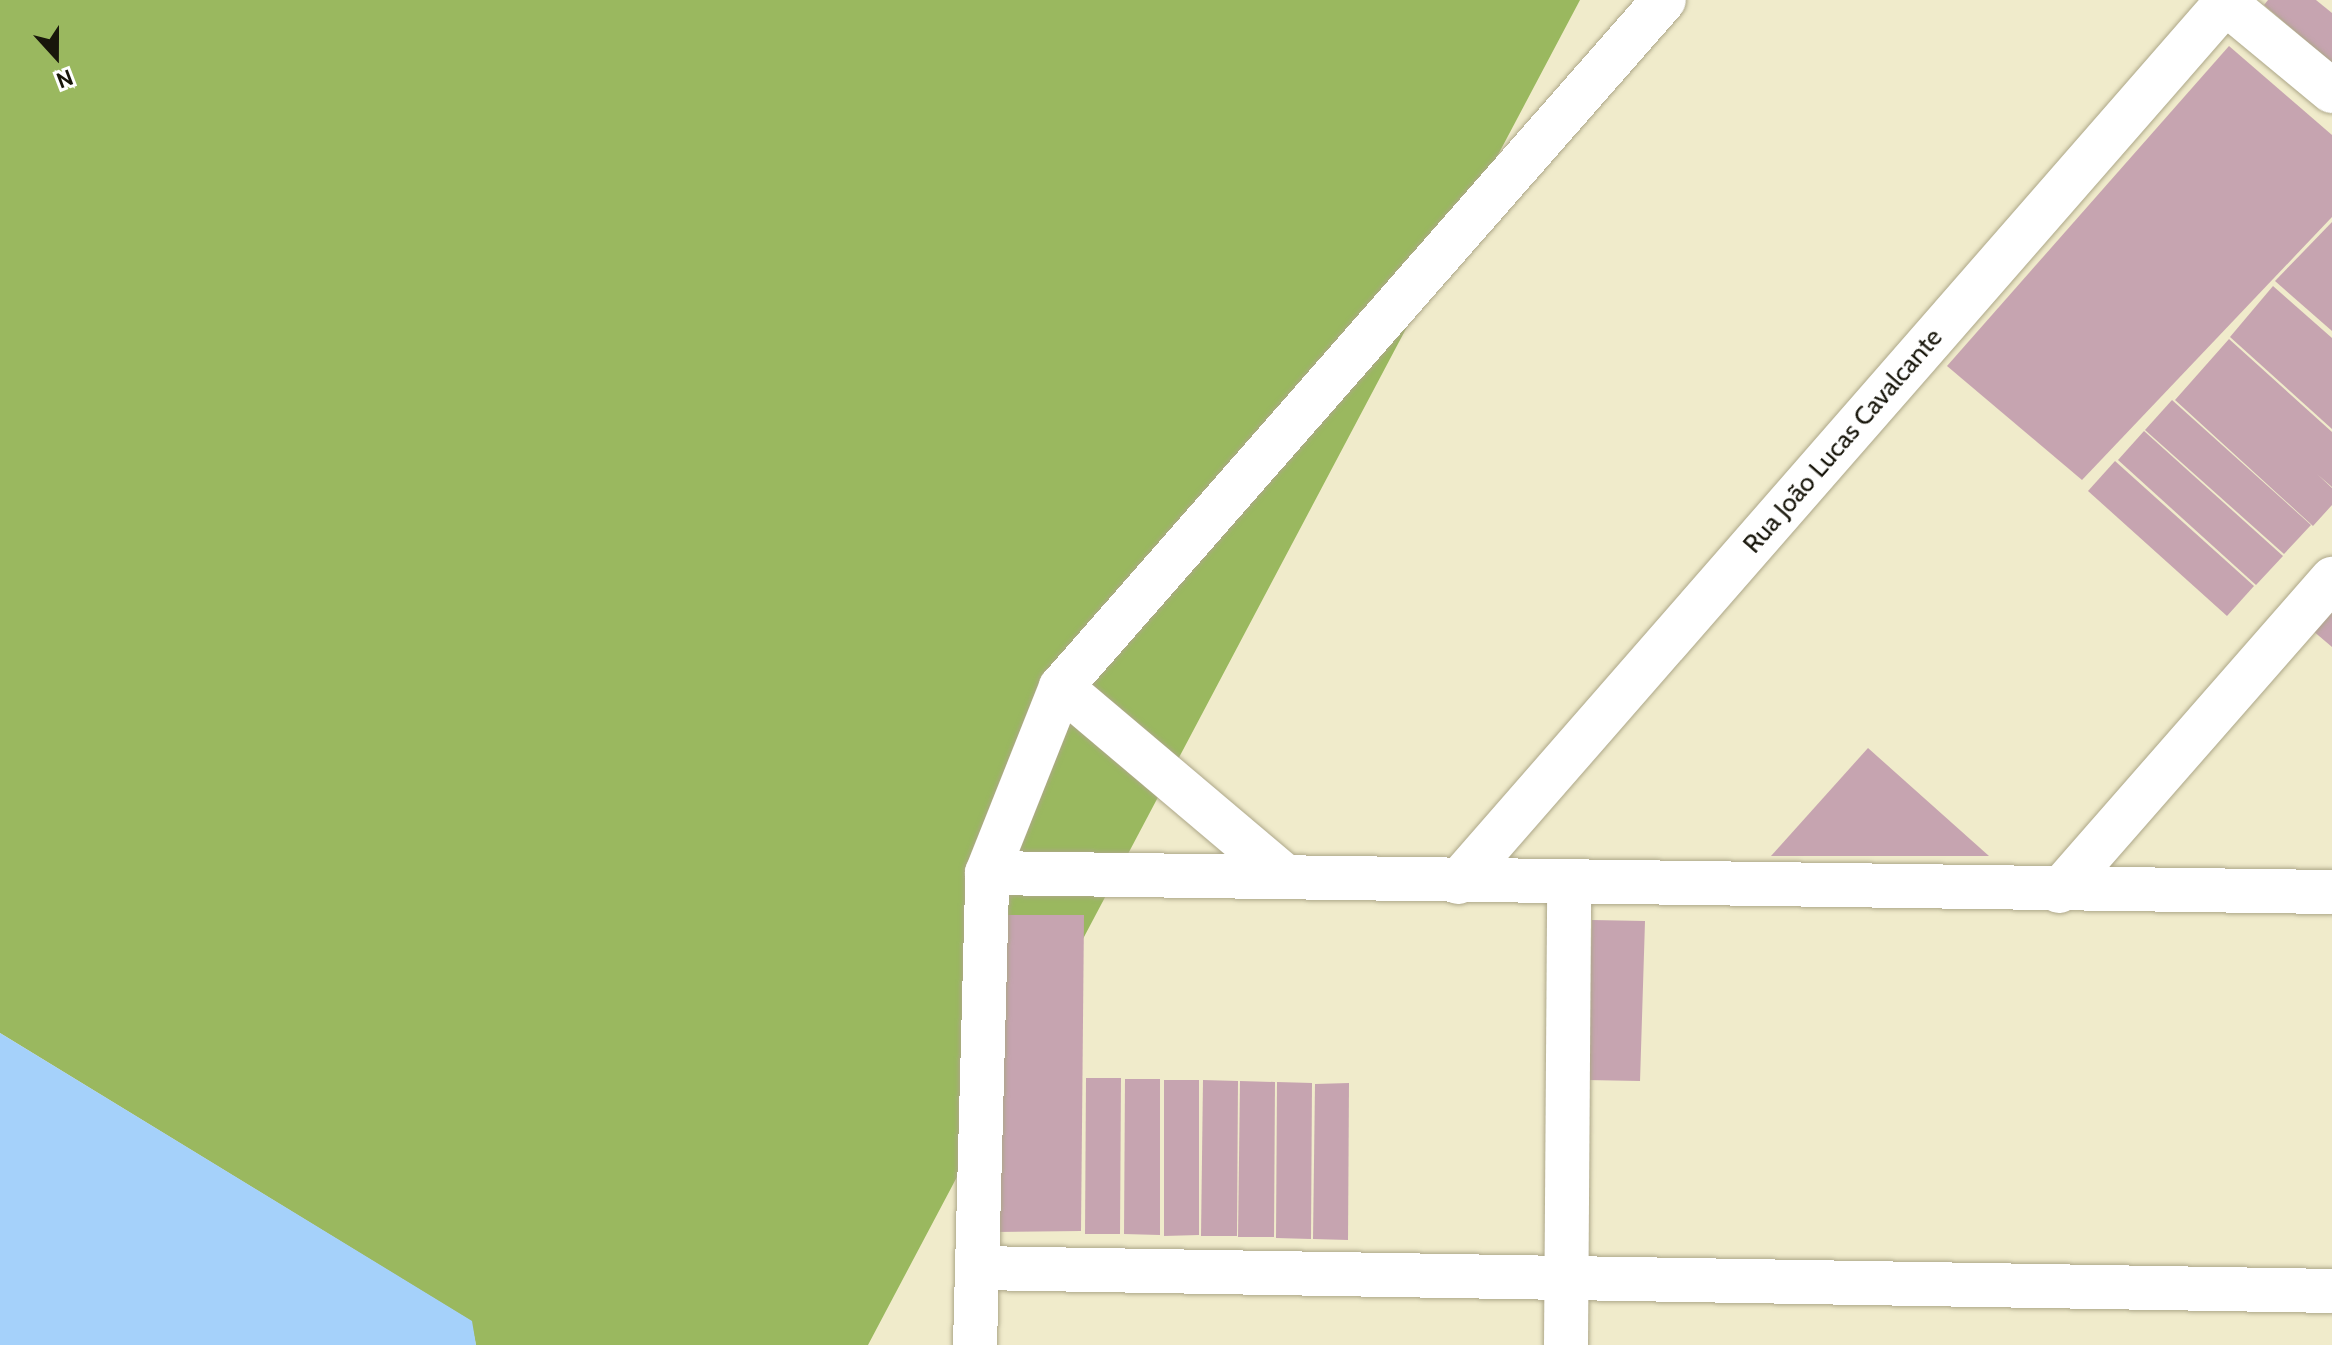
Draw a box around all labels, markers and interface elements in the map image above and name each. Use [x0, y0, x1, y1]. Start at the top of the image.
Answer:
north arrow [16, 16, 96, 96]
text: N [53, 63, 77, 94]
street label: Rua João Lucas Cavalcante [1737, 322, 1949, 560]

